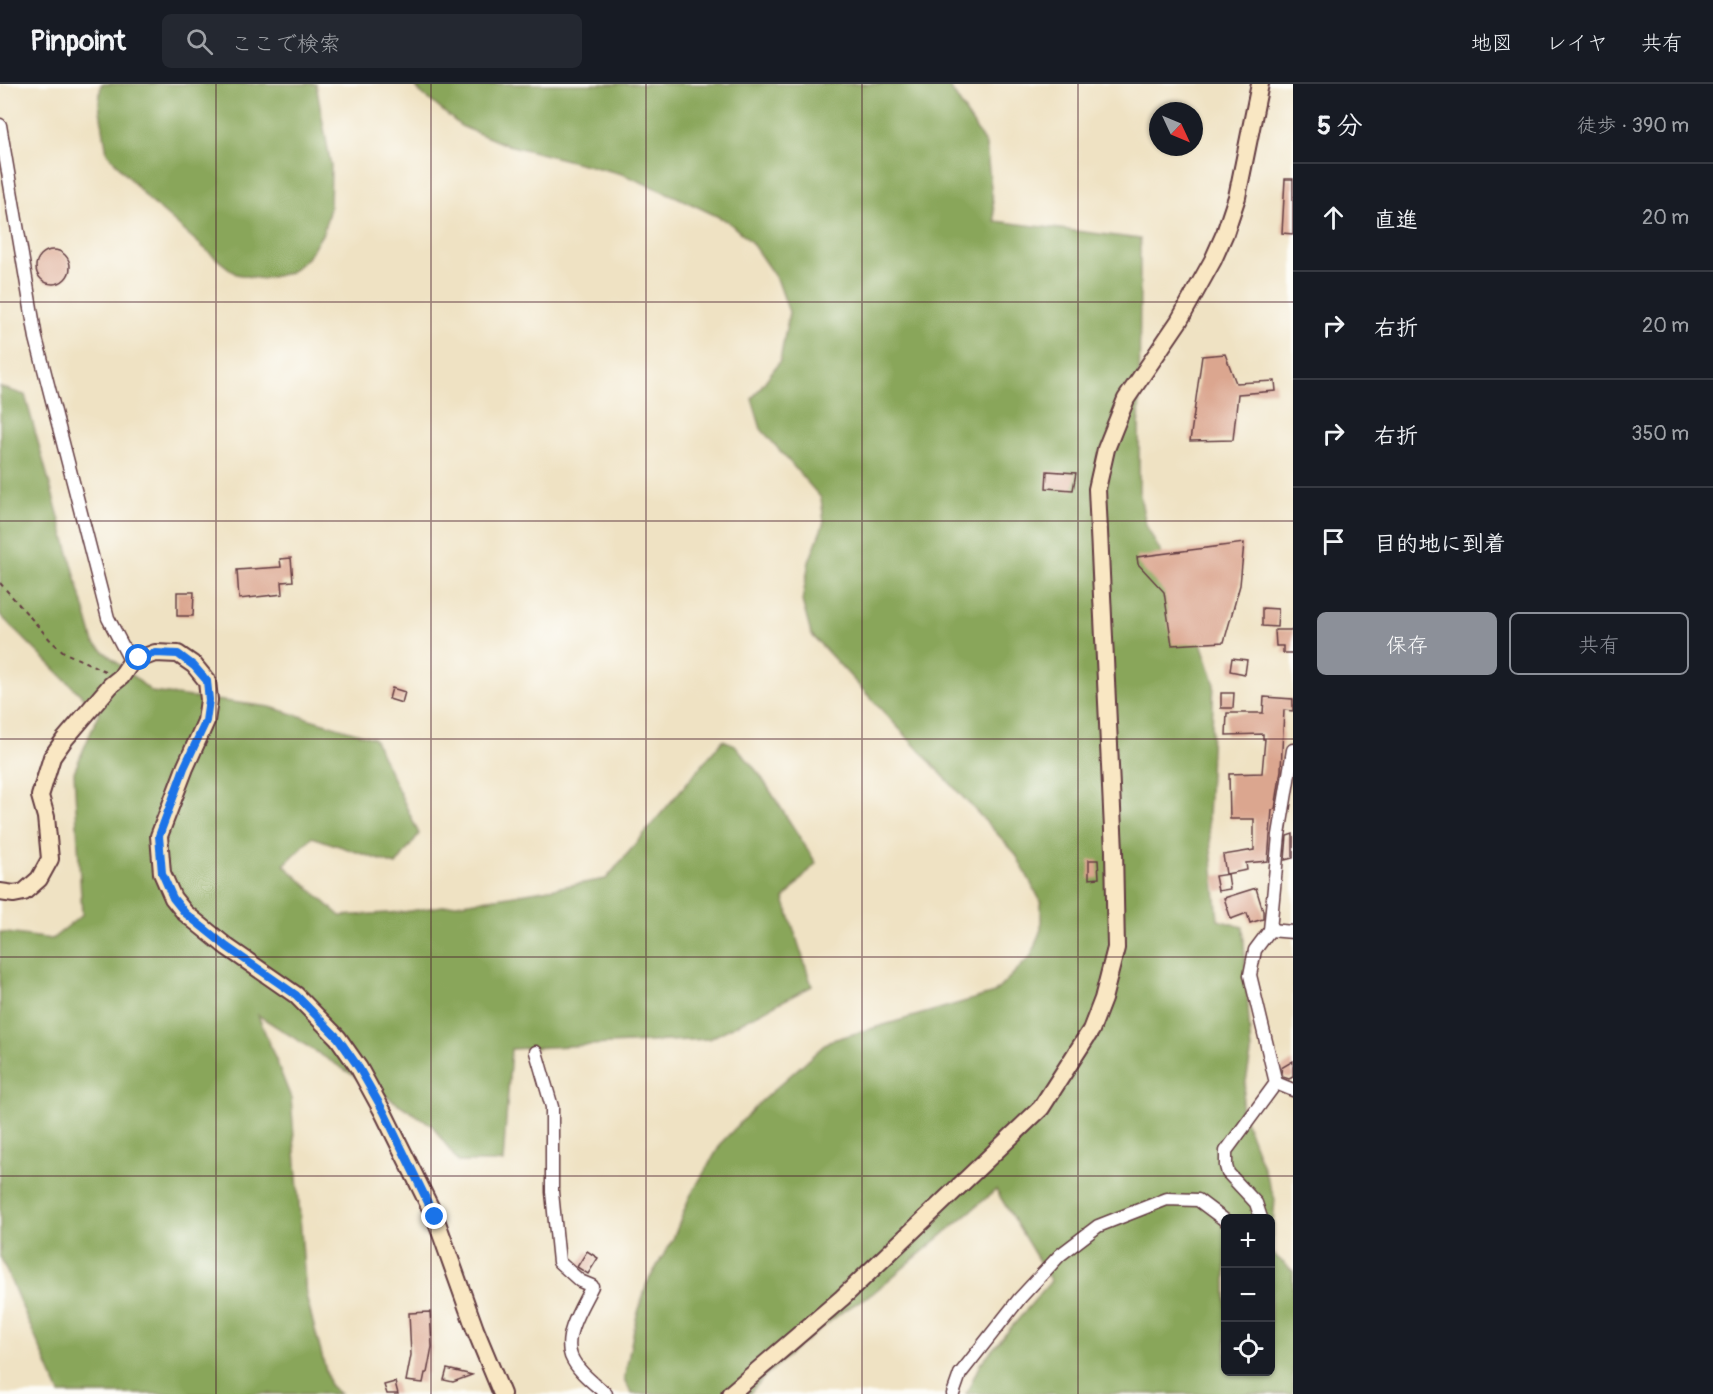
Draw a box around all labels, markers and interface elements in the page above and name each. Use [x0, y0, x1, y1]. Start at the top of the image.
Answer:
search box [162, 14, 582, 68]
text: Pinpoint [30, 24, 126, 59]
icon: search [183, 25, 216, 58]
text: ここで検索 [231, 30, 341, 58]
text: 地図 [1471, 30, 1513, 57]
text: レイヤ [1546, 30, 1608, 57]
text: 共有 [1641, 30, 1683, 57]
north arrow [1149, 102, 1203, 156]
text: 5 分 [1317, 110, 1363, 142]
text: 徒歩 · 390 m [1577, 113, 1689, 138]
icon: ahead [1317, 201, 1350, 234]
text: 20 m [1642, 205, 1689, 230]
text: 直進 [1374, 206, 1418, 234]
icon: right [1317, 309, 1350, 342]
text: 20 m [1642, 313, 1689, 338]
text: 右折 [1374, 314, 1418, 342]
icon: right [1317, 417, 1350, 450]
text: 350 m [1631, 421, 1689, 446]
text: 右折 [1374, 422, 1418, 450]
icon: arrive [1317, 525, 1350, 558]
text: 目的地に到着 [1374, 530, 1506, 558]
button: 保存 [1317, 612, 1497, 675]
button: 共有 [1509, 612, 1689, 675]
route start [125, 644, 151, 670]
route end [421, 1203, 447, 1229]
map controls [1221, 1214, 1275, 1376]
button: + [1221, 1214, 1275, 1268]
button: − [1221, 1268, 1275, 1322]
button: locate [1221, 1322, 1275, 1376]

